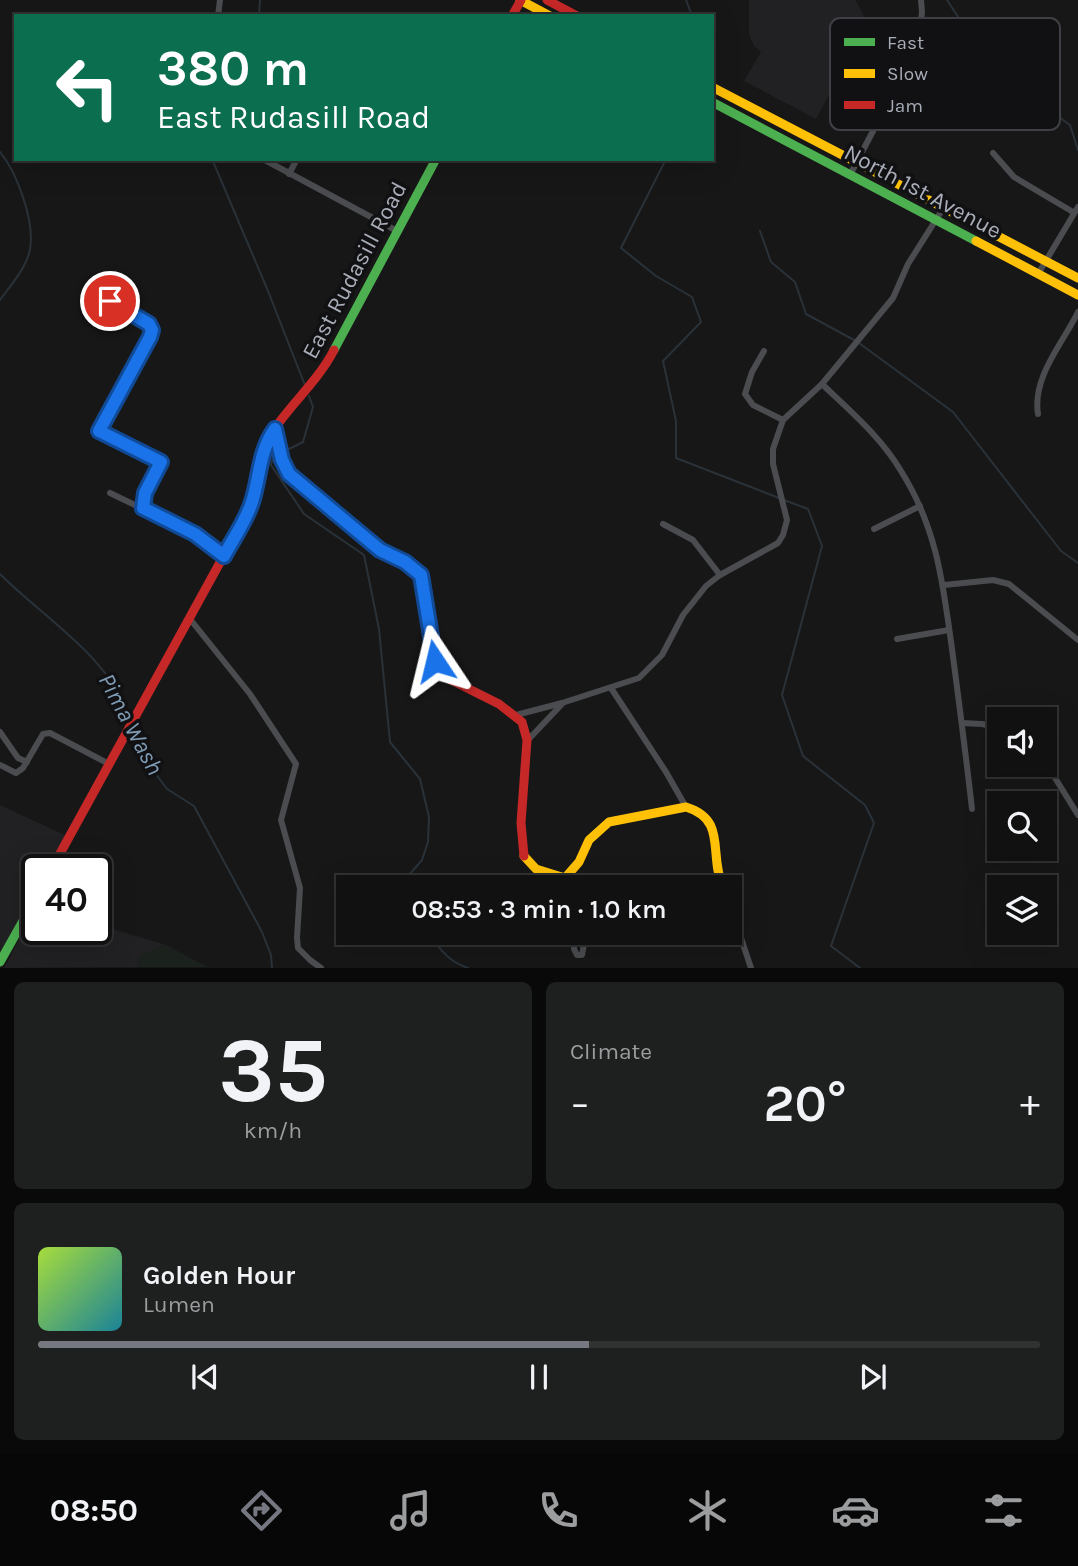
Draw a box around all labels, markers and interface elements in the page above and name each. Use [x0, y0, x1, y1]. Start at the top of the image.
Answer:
legend [830, 18, 1060, 130]
text: Fast [887, 32, 924, 54]
text: 380 m [157, 40, 309, 97]
icon: left [42, 42, 133, 133]
text: Slow [887, 63, 928, 85]
text: Jam [887, 95, 923, 117]
text: East Rudasill Road [157, 99, 430, 136]
street label: North 1st Avenue [840, 139, 1006, 244]
street label: East Rudasill Road [296, 177, 412, 363]
pin [80, 271, 140, 331]
icon: arrive [91, 282, 129, 320]
position arrow [398, 624, 472, 698]
water label: Pima Wash [93, 668, 169, 780]
map controls [987, 707, 1057, 945]
button: sound [987, 707, 1057, 777]
button: search [987, 791, 1057, 861]
speed limit sign: 40 [21, 854, 112, 945]
button: layers [987, 875, 1057, 945]
text: 08:53 · 3 min · 1.0 km [411, 894, 667, 925]
text: 35 [218, 1018, 328, 1124]
text: Climate [570, 1038, 652, 1065]
text: 20° [764, 1073, 846, 1134]
text: − [570, 1081, 590, 1126]
text: + [1020, 1081, 1040, 1126]
text: km/h [244, 1117, 302, 1144]
text: Golden Hour [143, 1260, 295, 1291]
text: Lumen [143, 1291, 215, 1318]
icon: previous [186, 1358, 224, 1396]
icon: pause [520, 1358, 558, 1396]
icon: next [854, 1358, 892, 1396]
icon: directions [237, 1486, 286, 1535]
icon: music [386, 1486, 435, 1535]
icon: phone [534, 1486, 583, 1535]
icon: climate [683, 1486, 732, 1535]
icon: car [831, 1486, 880, 1535]
icon: filters [979, 1486, 1028, 1535]
text: 08:50 [50, 1492, 138, 1529]

